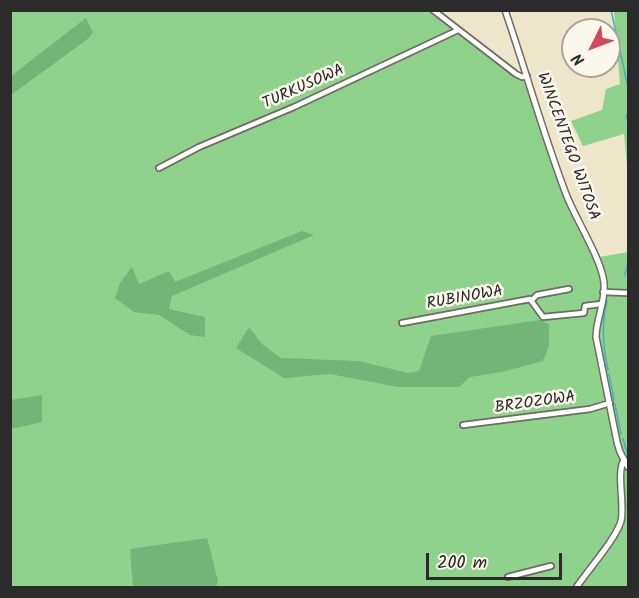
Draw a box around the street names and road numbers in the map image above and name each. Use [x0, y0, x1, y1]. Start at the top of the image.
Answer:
street label: TURKUSOWA [260, 62, 348, 114]
street label: WINCENTEGO WITOSA [531, 70, 603, 224]
street label: RUBINOWA [425, 283, 505, 315]
street label: BRZOZOWA [493, 389, 577, 419]

